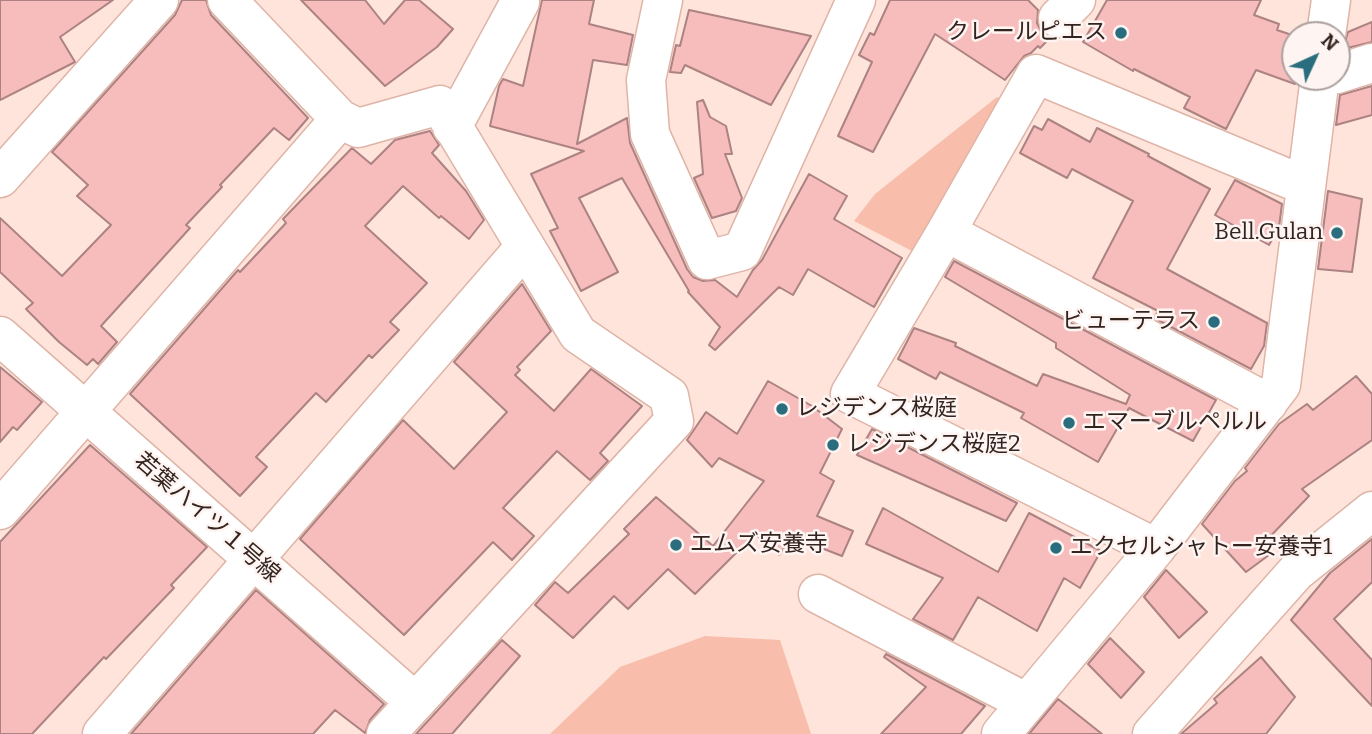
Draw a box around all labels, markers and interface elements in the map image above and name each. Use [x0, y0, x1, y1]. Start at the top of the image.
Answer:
place label: クレールピエス [946, 19, 1107, 47]
north arrow [1281, 21, 1351, 91]
marker: クレールピエス [1113, 25, 1129, 41]
text: N [1316, 29, 1343, 56]
place label: Bell.Gulan [1214, 219, 1323, 247]
marker: Bell.Gulan [1329, 225, 1345, 241]
place label: ビューテラス [1062, 308, 1200, 336]
marker: ビューテラス [1206, 314, 1222, 330]
place label: レジデンス桜庭 [796, 395, 957, 423]
marker: レジデンス桜庭 [774, 401, 790, 417]
place label: エマーブルペルル [1083, 409, 1267, 437]
marker: エマーブルペルル [1061, 415, 1077, 431]
place label: レジデンス桜庭2 [847, 431, 1021, 459]
marker: レジデンス桜庭2 [825, 437, 841, 453]
street label: 若葉ハイツ１号線 [129, 447, 285, 589]
place label: エムズ安養寺 [690, 531, 828, 559]
place label: エクセルシャトー安養寺1 [1070, 534, 1332, 562]
marker: エムズ安養寺 [668, 537, 684, 553]
marker: エクセルシャトー安養寺1 [1048, 540, 1064, 556]

